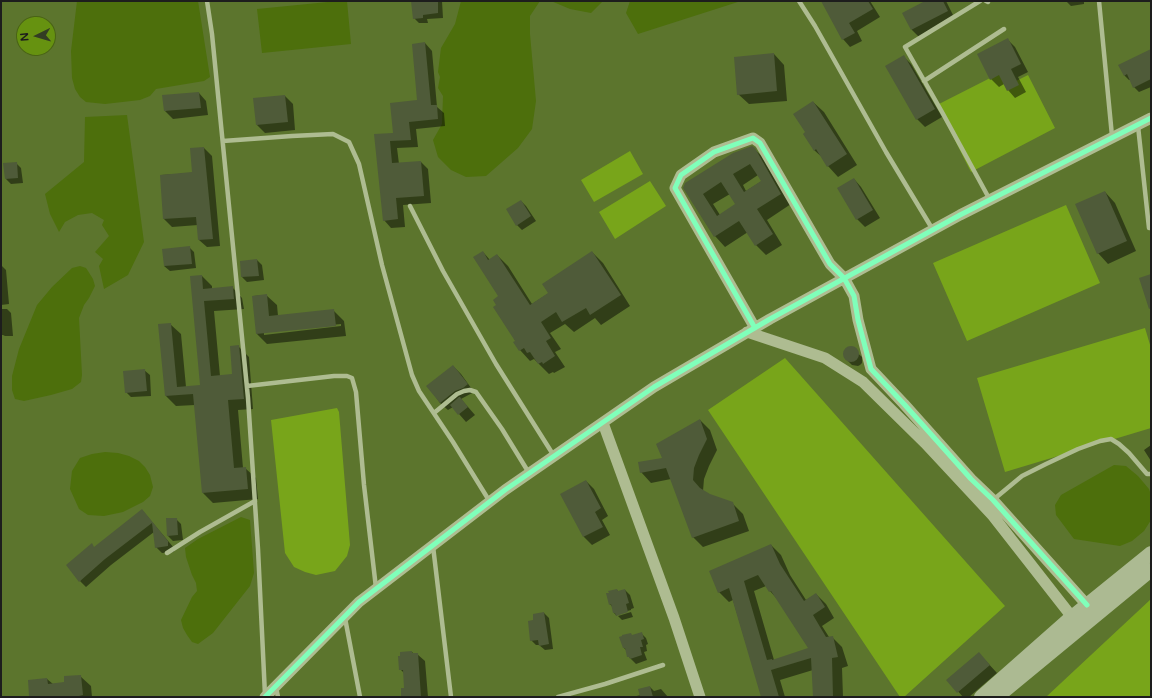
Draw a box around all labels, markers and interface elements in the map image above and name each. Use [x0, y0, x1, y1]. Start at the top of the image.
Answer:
north arrow [16, 16, 56, 56]
text: N [18, 32, 31, 42]

